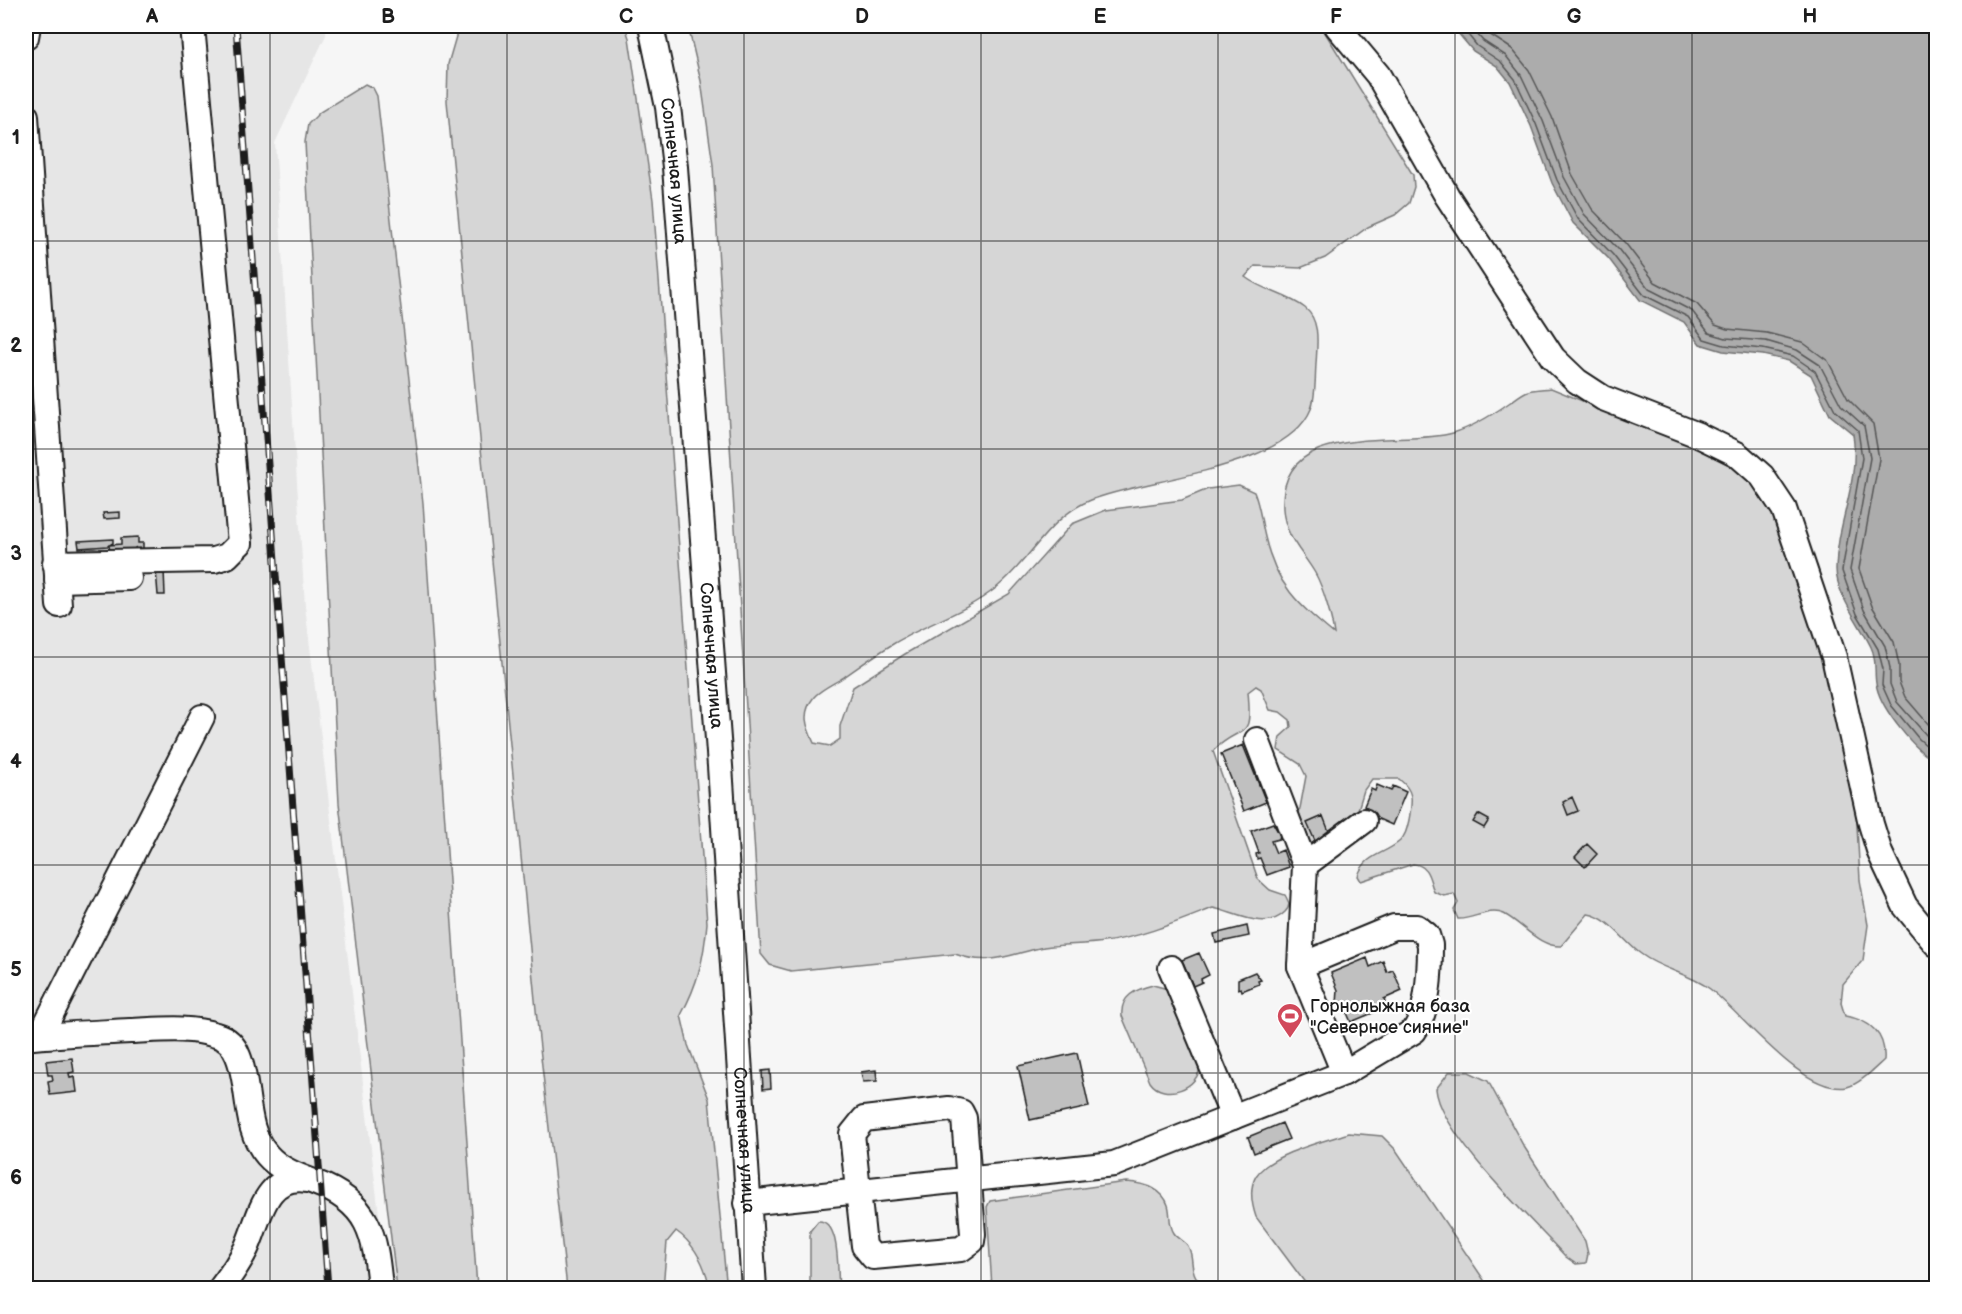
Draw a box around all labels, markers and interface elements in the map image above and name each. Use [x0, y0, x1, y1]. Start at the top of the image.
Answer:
text: A [145, 5, 159, 29]
text: B [381, 5, 395, 29]
text: C [619, 5, 633, 29]
text: D [855, 5, 869, 29]
text: E [1094, 5, 1107, 29]
text: F [1330, 5, 1342, 29]
text: G [1567, 5, 1582, 29]
text: H [1803, 5, 1817, 29]
street label: Солнечная улица [655, 96, 691, 245]
text: 1 [12, 126, 20, 150]
text: 2 [10, 334, 22, 358]
text: 3 [10, 542, 22, 566]
street label: Солнечная улица [695, 582, 727, 730]
text: 4 [10, 750, 22, 774]
text: 5 [10, 958, 22, 982]
place label: Горнолыжная база "Северное сияние" [1310, 996, 1470, 1038]
sports icon: Горнолыжная база "Северное сияние" [1275, 1001, 1305, 1039]
street label: Солнечная улица [729, 1066, 759, 1215]
text: 6 [10, 1166, 22, 1190]

